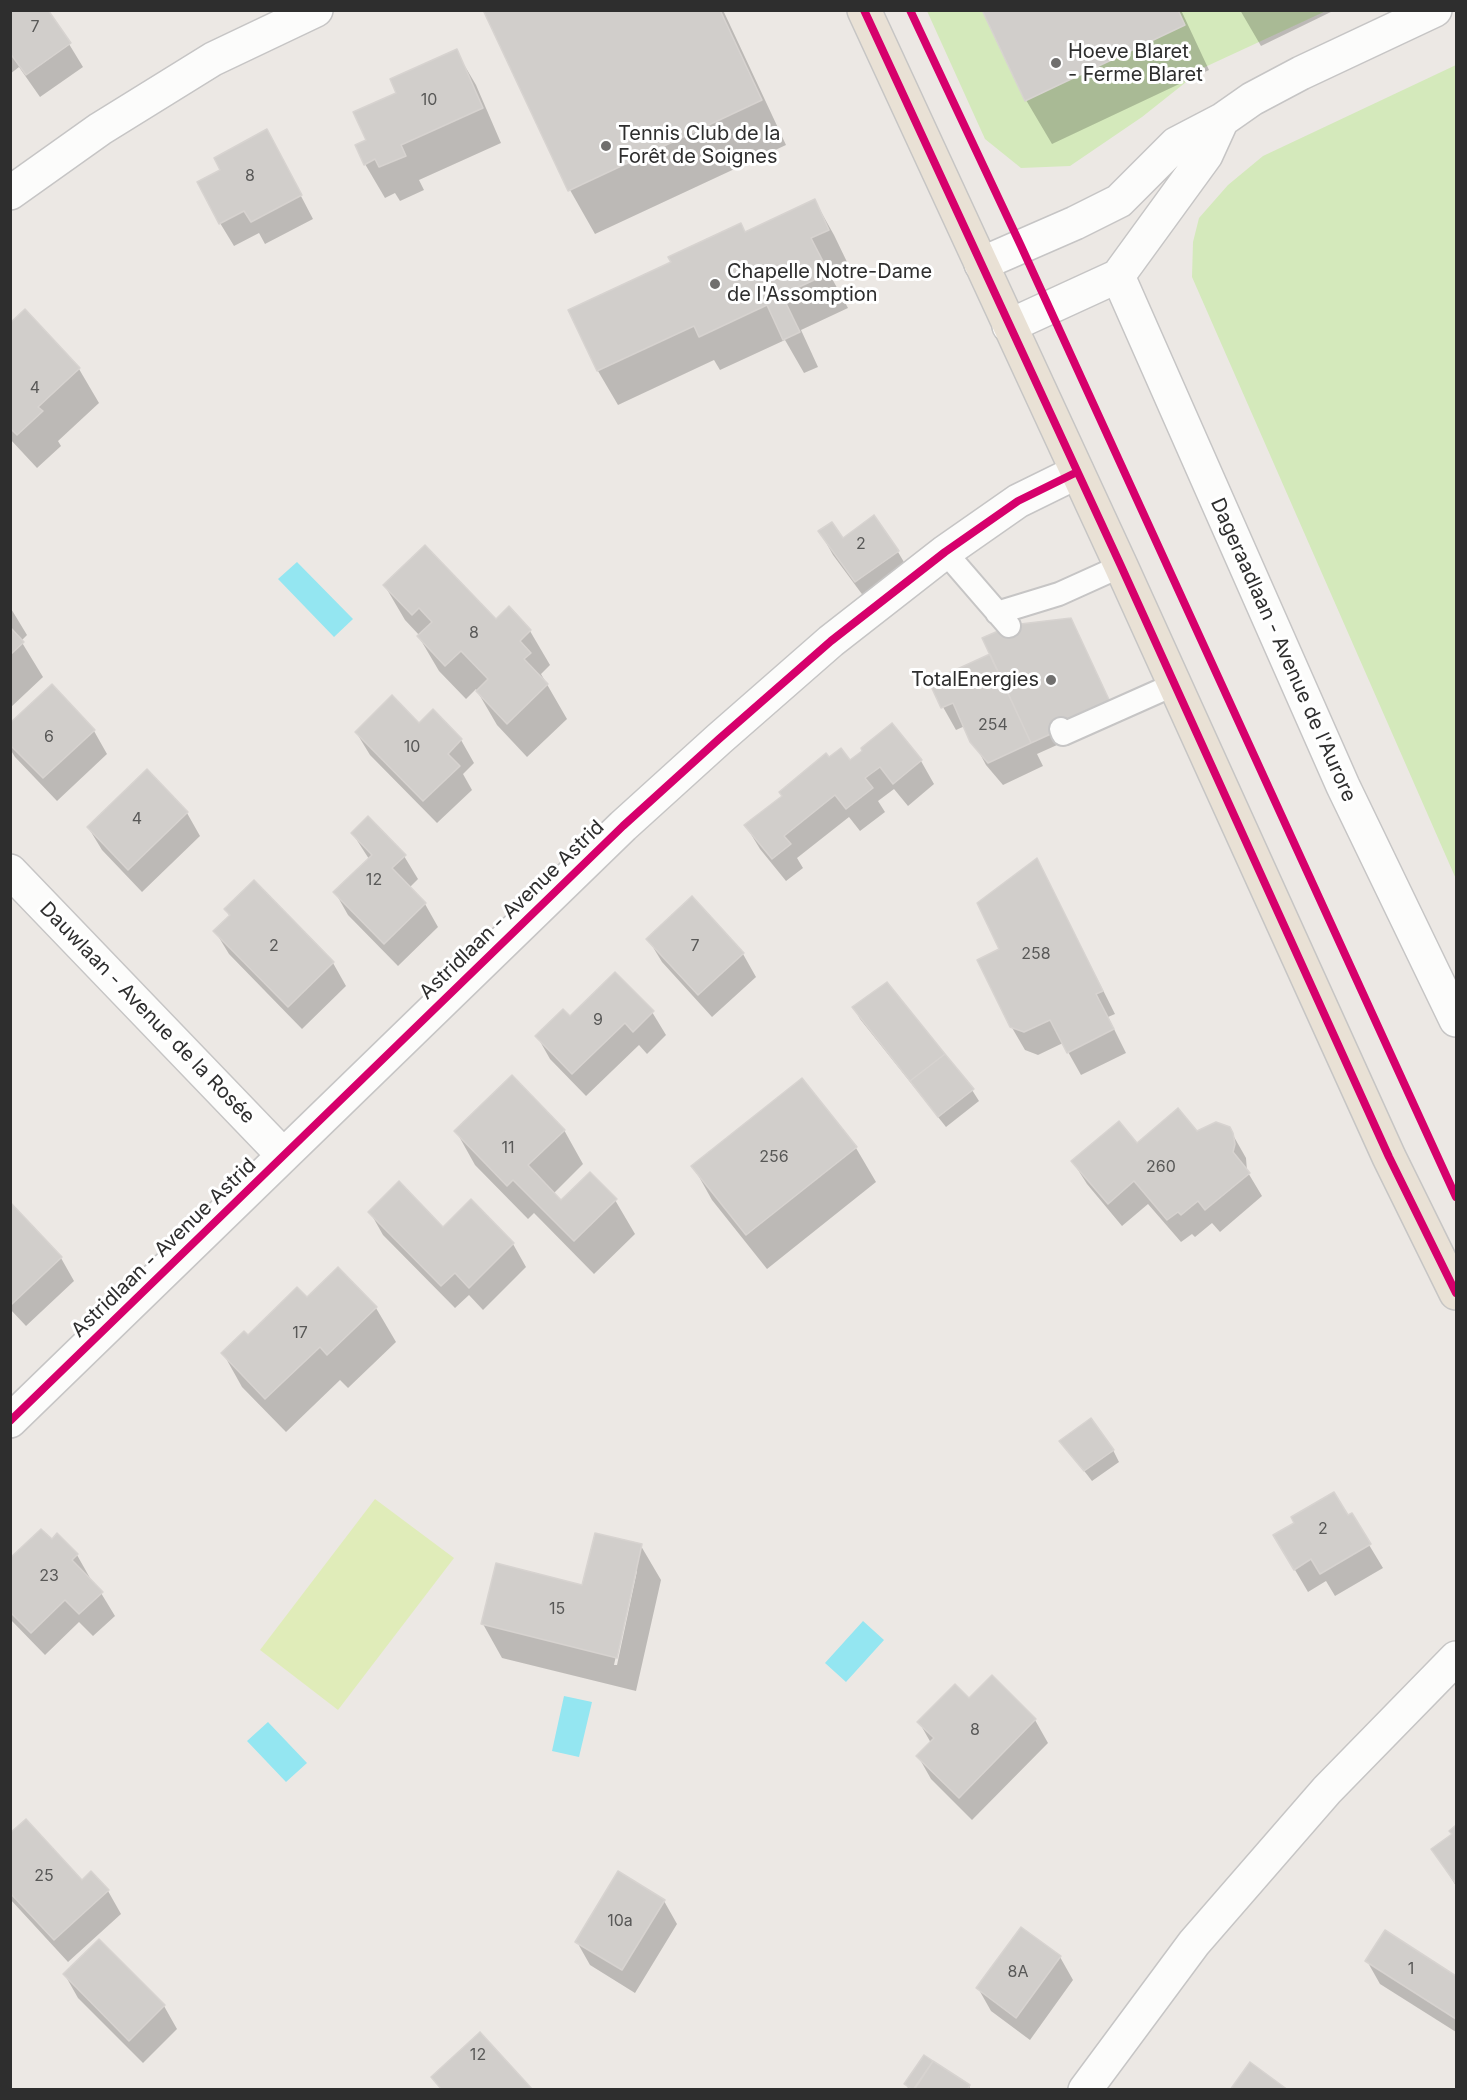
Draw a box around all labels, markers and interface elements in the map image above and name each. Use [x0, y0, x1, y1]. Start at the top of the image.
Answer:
house number: 7 [30, 17, 40, 37]
place label: Hoeve Blaret - Ferme Blaret [1068, 40, 1203, 87]
marker: Hoeve Blaret - Ferme Blaret [1049, 56, 1063, 70]
house number: 10 [421, 90, 437, 110]
place label: Tennis Club de la Forêt de Soignes [618, 122, 780, 169]
marker: Tennis Club de la Forêt de Soignes [599, 139, 613, 153]
house number: 8 [245, 166, 255, 186]
place label: Chapelle Notre-Dame de l'Assomption [727, 260, 932, 307]
marker: Chapelle Notre-Dame de l'Assomption [708, 277, 722, 291]
house number: 4 [30, 378, 40, 398]
street label: Dageraadlaan - Avenue de l'Aurore [1205, 495, 1361, 805]
house number: 2 [856, 534, 866, 554]
house number: 8 [469, 623, 479, 643]
place label: TotalEnergies [911, 668, 1039, 692]
marker: TotalEnergies [1044, 673, 1058, 687]
house number: 254 [978, 715, 1008, 735]
house number: 6 [44, 727, 54, 747]
house number: 10 [404, 737, 420, 757]
house number: 4 [132, 809, 142, 829]
street label: Astridlaan - Avenue Astrid [415, 816, 609, 1004]
house number: 12 [366, 870, 382, 890]
street label: Dauwlaan - Avenue de la Rosée [35, 897, 259, 1129]
house number: 2 [269, 936, 279, 956]
house number: 7 [690, 936, 700, 956]
house number: 258 [1021, 944, 1051, 964]
house number: 9 [593, 1010, 603, 1030]
house number: 11 [501, 1138, 515, 1158]
house number: 256 [759, 1147, 789, 1167]
street label: Astridlaan - Avenue Astrid [67, 1154, 261, 1342]
house number: 260 [1146, 1157, 1176, 1177]
house number: 17 [292, 1323, 308, 1343]
house number: 2 [1318, 1519, 1328, 1539]
house number: 23 [39, 1566, 59, 1586]
house number: 15 [549, 1599, 565, 1619]
house number: 8 [970, 1720, 980, 1740]
house number: 25 [34, 1866, 54, 1886]
house number: 10a [607, 1911, 633, 1931]
house number: 1 [1408, 1959, 1414, 1979]
house number: 8A [1008, 1962, 1028, 1982]
house number: 12 [470, 2045, 486, 2065]

